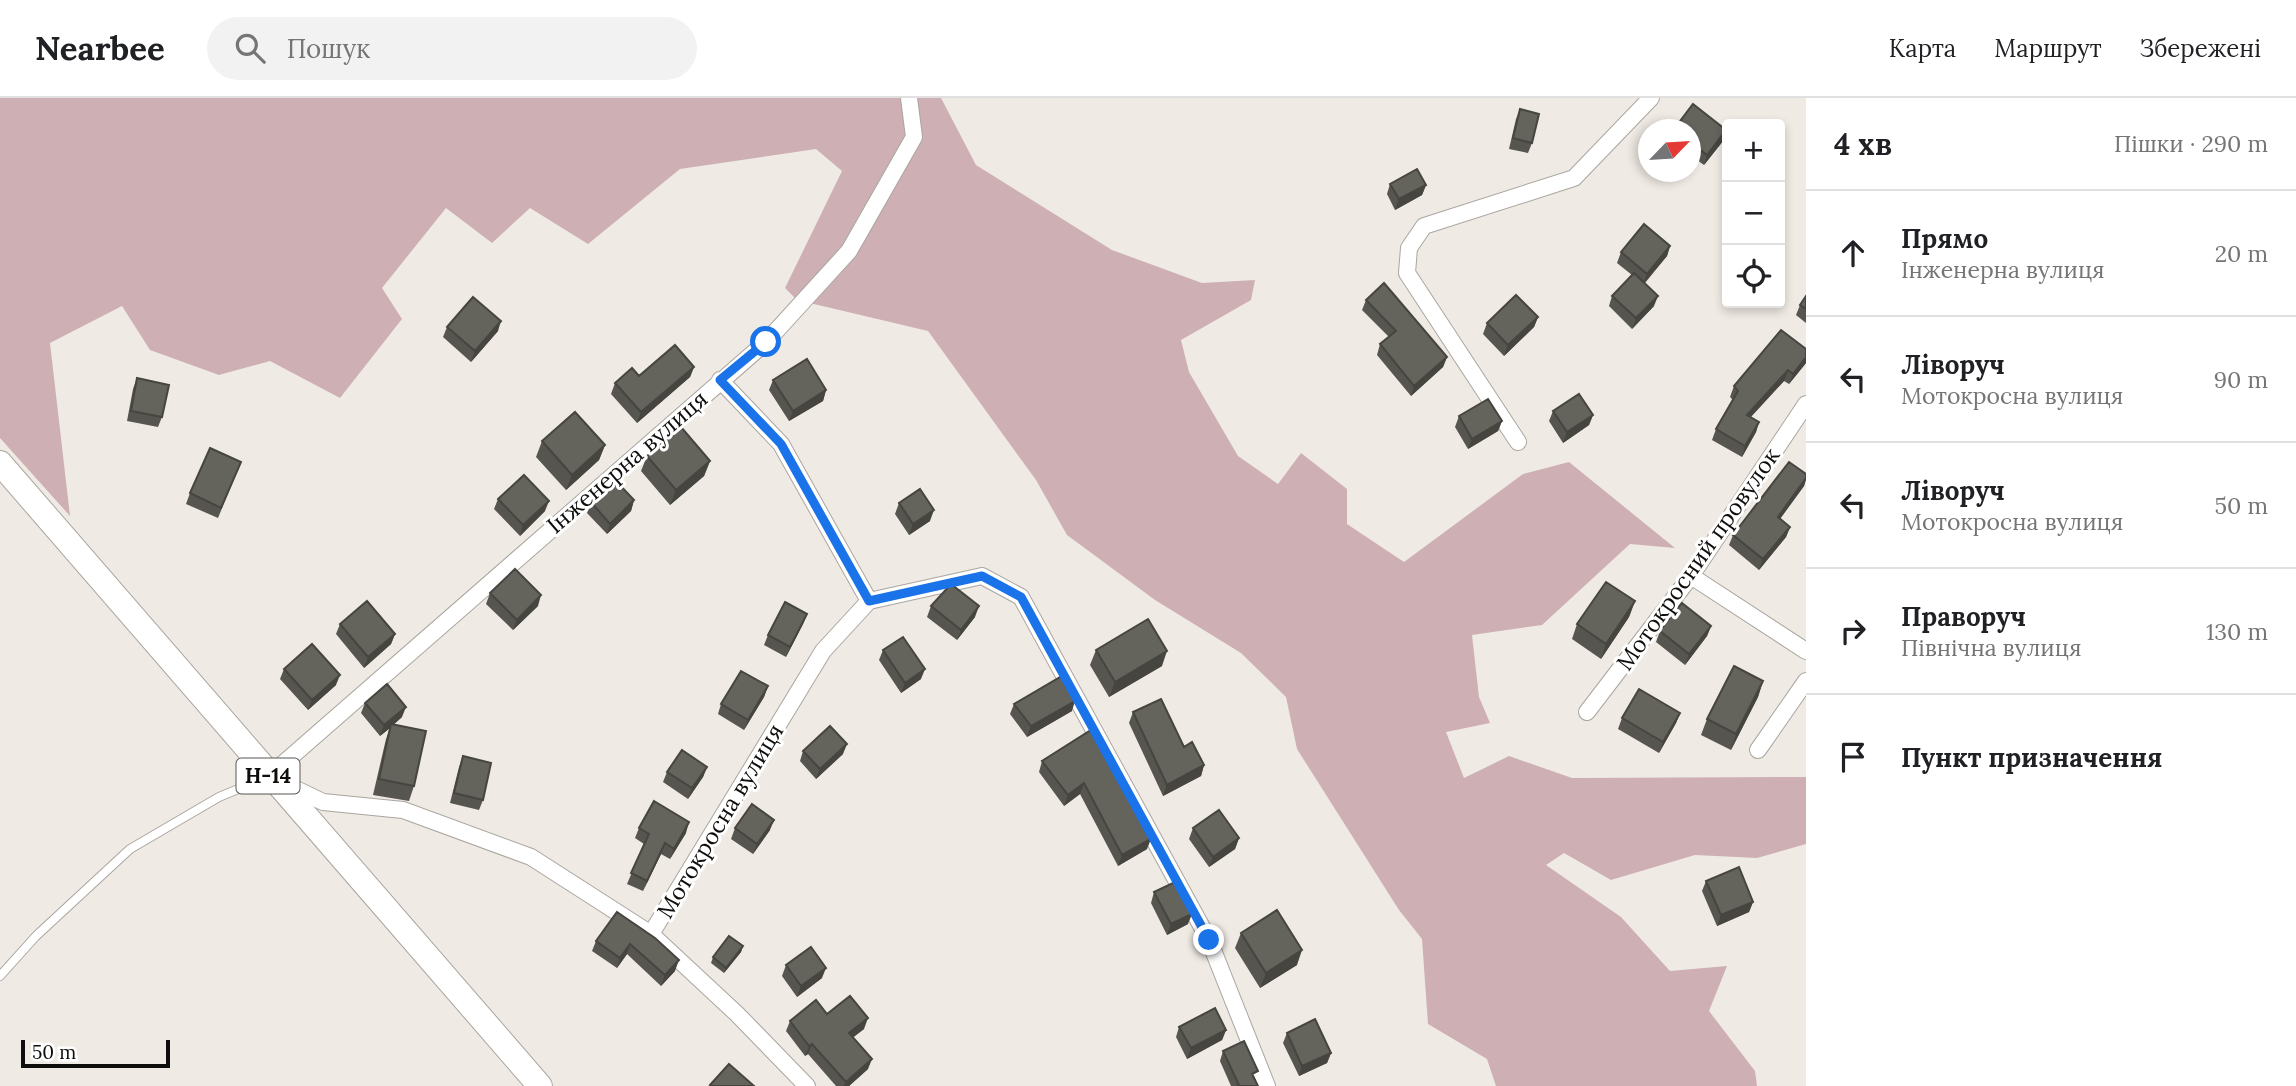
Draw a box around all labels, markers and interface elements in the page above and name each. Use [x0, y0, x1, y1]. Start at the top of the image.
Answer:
search box [207, 17, 697, 80]
text: Nearbee [35, 27, 165, 69]
icon: search [231, 29, 269, 67]
text: Пошук [287, 32, 370, 65]
text: Карта [1889, 33, 1956, 64]
text: Маршрут [1994, 33, 2102, 64]
text: Збережені [2140, 33, 2261, 64]
north arrow [1638, 119, 1701, 182]
map controls [1722, 119, 1785, 308]
button: + [1722, 119, 1785, 182]
text: 4 хв [1834, 125, 1892, 163]
text: Пішки · 290 m [2114, 129, 2268, 158]
button: − [1722, 182, 1785, 245]
text: Прямо [1901, 222, 1988, 255]
icon: ahead [1834, 234, 1872, 272]
text: 20 m [2215, 239, 2268, 268]
button: locate [1722, 245, 1785, 308]
text: Інженерна вулиця [1901, 255, 2105, 284]
route start [750, 326, 781, 357]
text: Ліворуч [1901, 348, 2005, 381]
icon: left [1834, 360, 1872, 398]
text: 90 m [2214, 365, 2268, 394]
text: Мотокросна вулиця [1901, 381, 2123, 410]
street label: Інженерна вулиця [540, 384, 713, 539]
street label: Мотокросний провулок [1610, 441, 1786, 676]
text: Ліворуч [1901, 474, 2005, 507]
icon: left [1834, 486, 1872, 524]
text: 50 m [2215, 491, 2268, 520]
text: Мотокросна вулиця [1901, 507, 2123, 536]
text: Праворуч [1901, 600, 2026, 633]
icon: right [1834, 612, 1872, 650]
text: 130 m [2206, 617, 2268, 646]
text: Північна вулиця [1901, 633, 2081, 662]
street label: Мотокросна вулиця [650, 718, 789, 923]
icon: arrive [1834, 738, 1872, 776]
text: Пункт призначення [1901, 741, 2162, 774]
road number: Н-14 [236, 758, 300, 794]
route end [1193, 924, 1224, 955]
scale bar [21, 1037, 170, 1069]
text: 50 m [32, 1040, 76, 1064]

